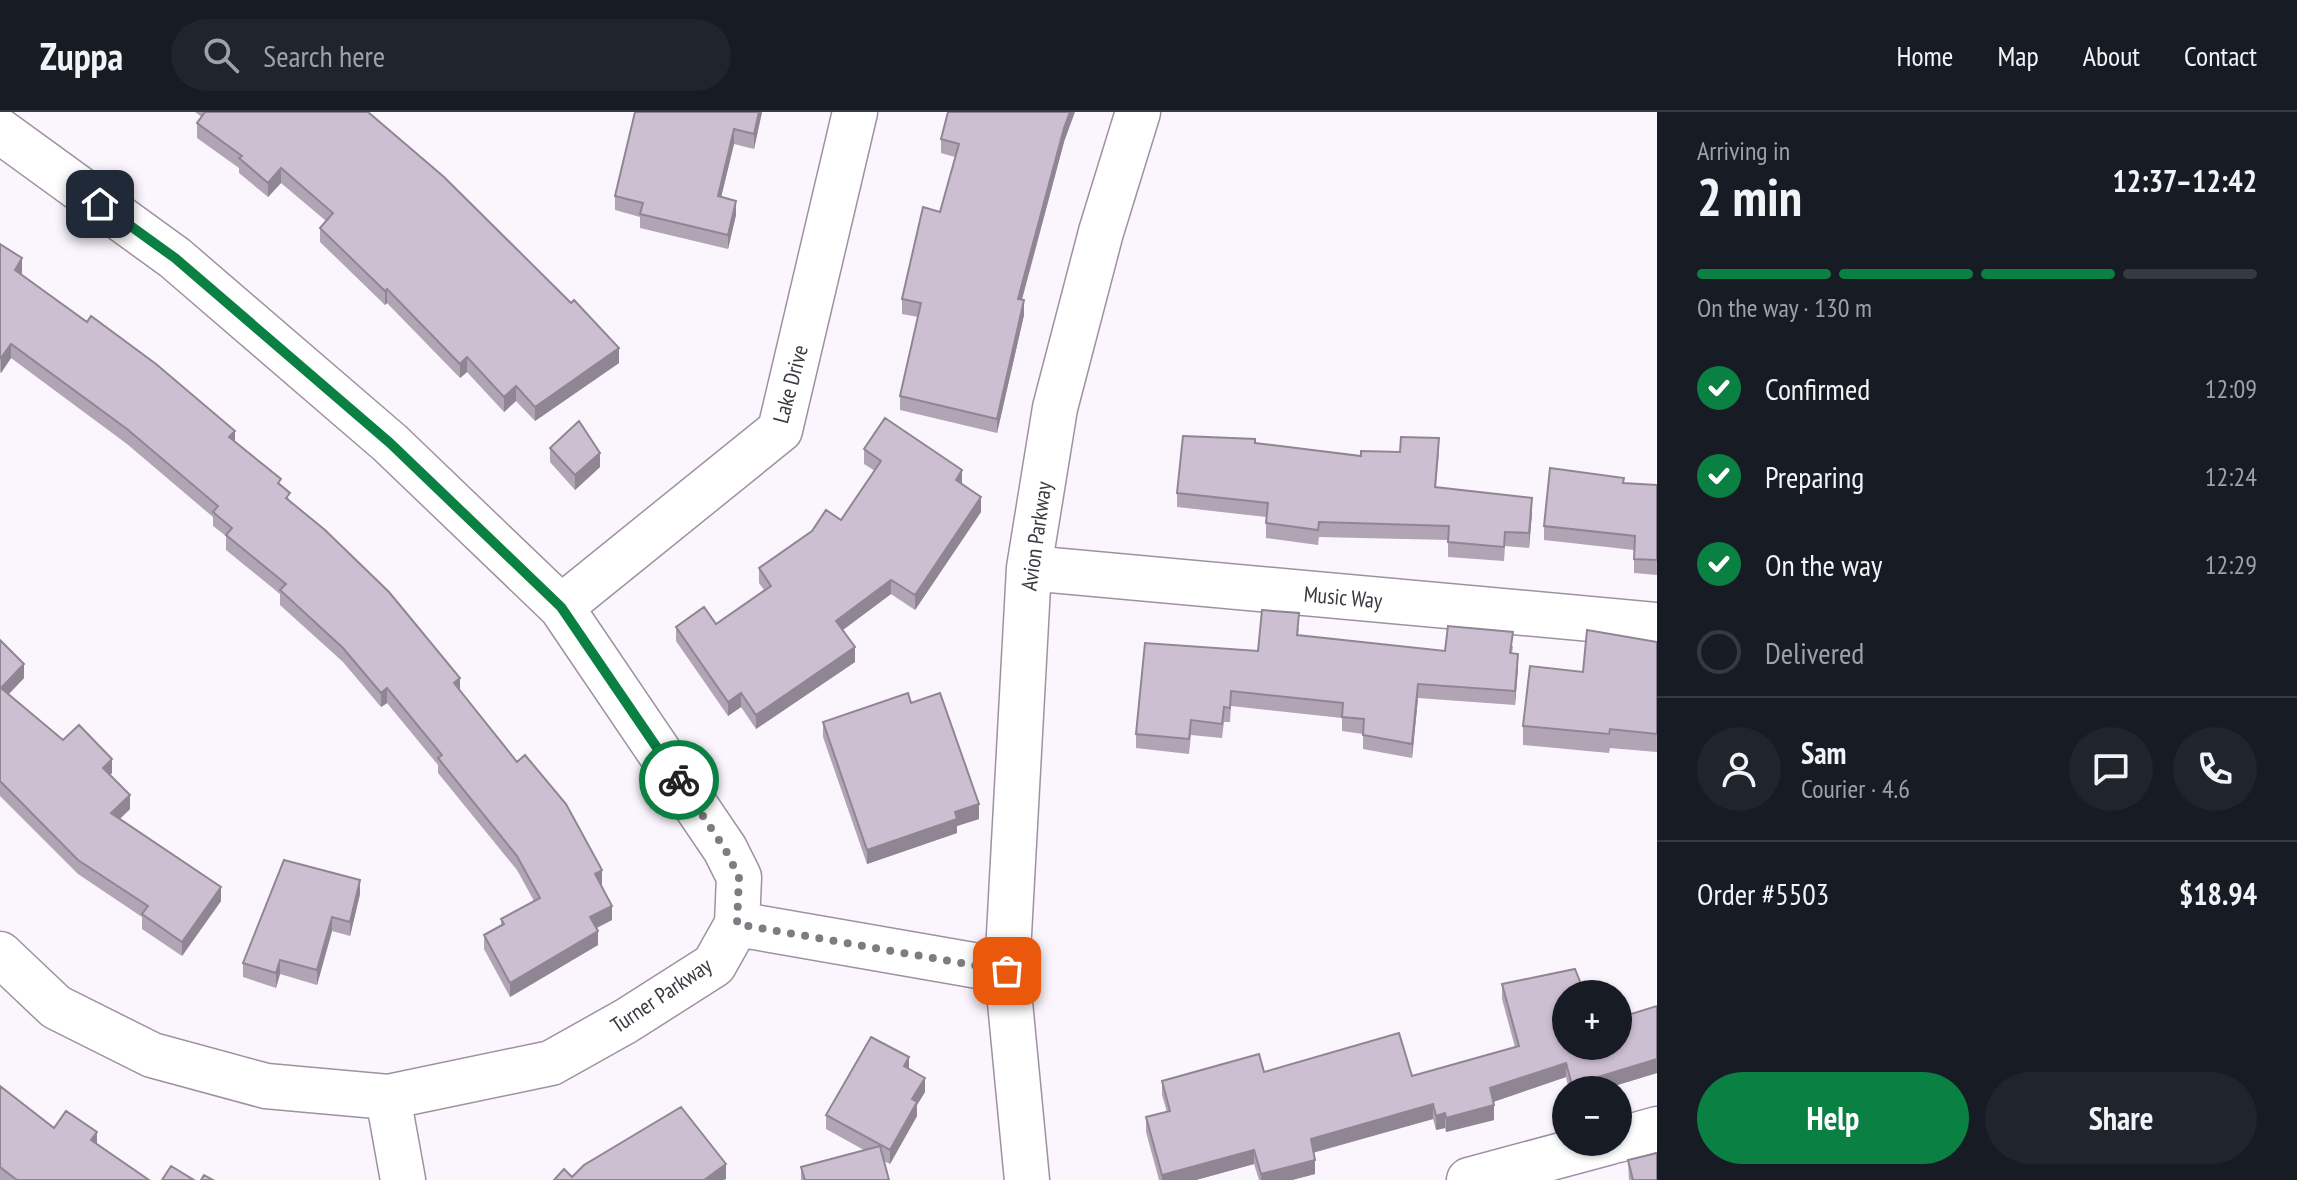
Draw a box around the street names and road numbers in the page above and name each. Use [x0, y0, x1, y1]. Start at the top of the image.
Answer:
street label: Lake Drive [766, 342, 814, 426]
street label: Avion Parkway [1015, 479, 1058, 592]
street label: Music Way [1303, 580, 1384, 614]
street label: Turner Parkway [605, 951, 717, 1039]

